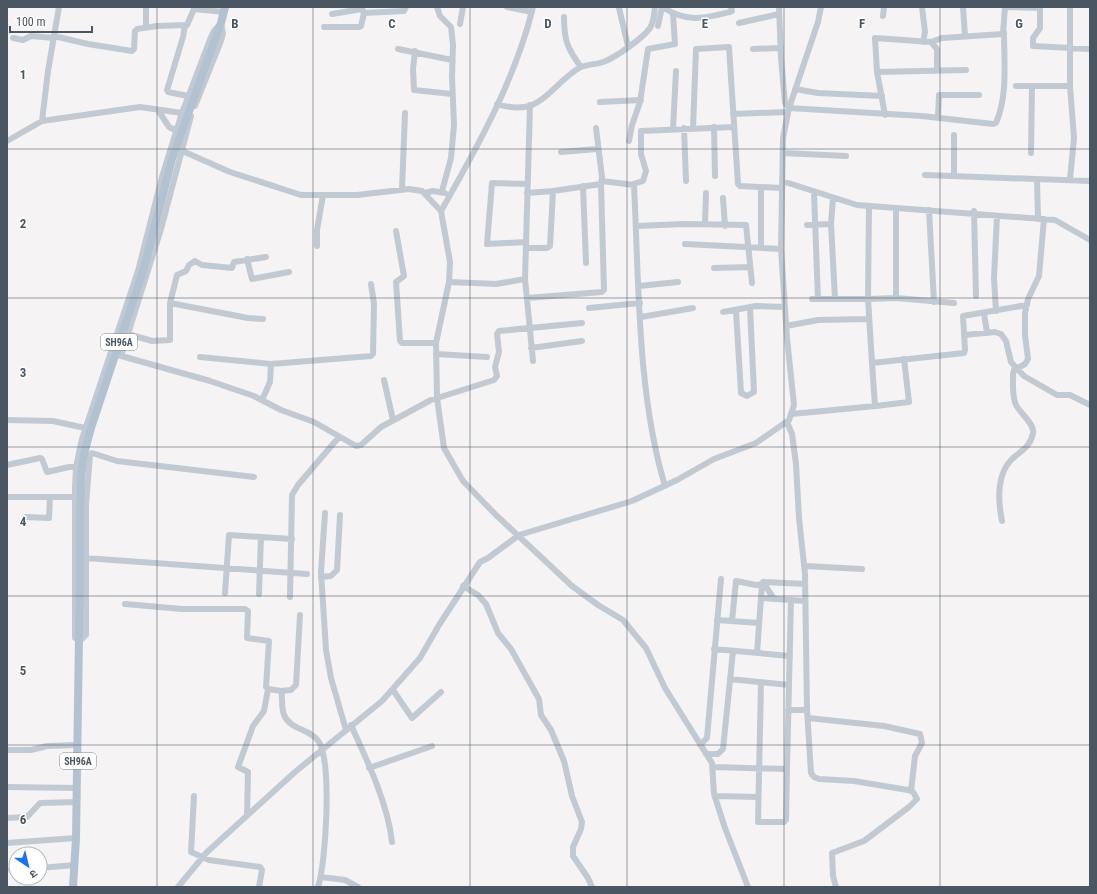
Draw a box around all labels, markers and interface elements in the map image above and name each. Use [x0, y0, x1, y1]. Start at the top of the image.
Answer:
scale bar [10, 8, 92, 34]
text: 100 m [16, 15, 46, 29]
text: B [231, 16, 239, 31]
text: C [388, 16, 396, 31]
text: D [544, 16, 552, 31]
text: E [702, 16, 709, 31]
text: F [859, 16, 865, 31]
text: G [1015, 16, 1023, 31]
text: 1 [20, 67, 26, 82]
text: 2 [20, 216, 27, 231]
road number: SH96A [101, 334, 137, 350]
text: 3 [20, 365, 26, 380]
text: 4 [20, 514, 27, 529]
text: 5 [20, 663, 27, 678]
road number: SH96A [60, 753, 96, 769]
text: 6 [20, 812, 27, 827]
north arrow [8, 846, 48, 886]
text: उ [27, 867, 40, 881]

